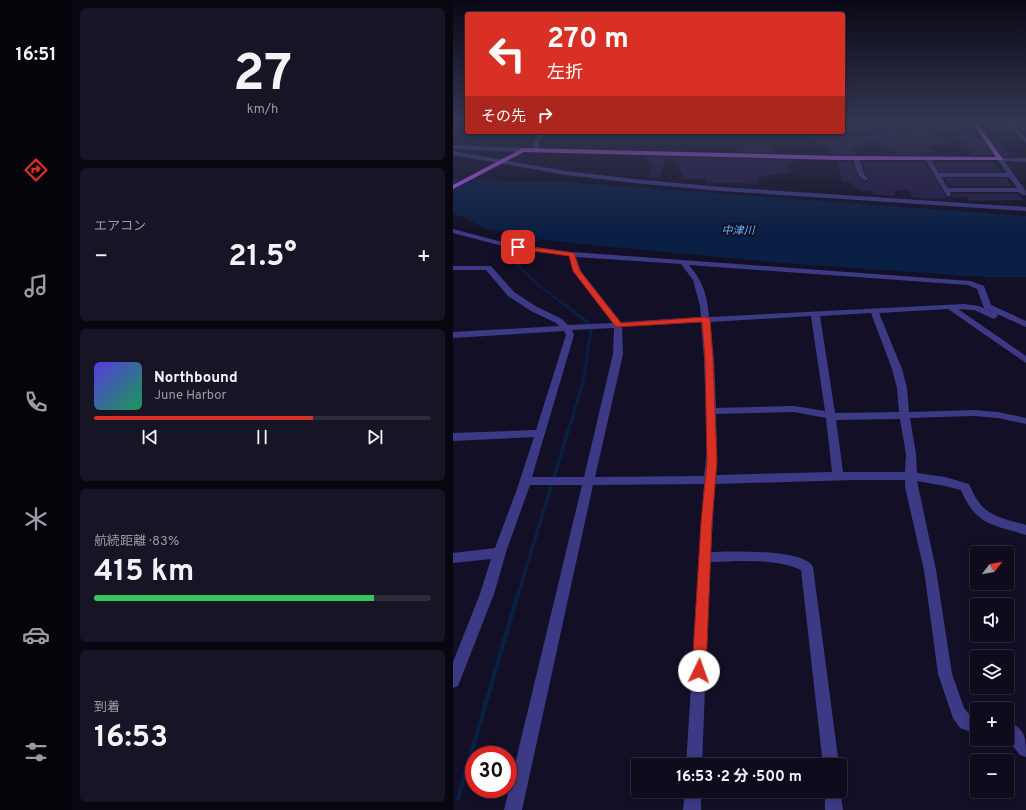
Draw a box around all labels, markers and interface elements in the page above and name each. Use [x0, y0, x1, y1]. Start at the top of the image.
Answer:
text: 270 m [547, 22, 629, 58]
icon: left [481, 28, 533, 80]
text: 27 [233, 43, 292, 109]
text: 16:51 [16, 44, 56, 67]
text: 左折 [547, 62, 583, 85]
text: km/h [247, 102, 278, 118]
icon: right [534, 104, 556, 126]
text: その先 [481, 108, 526, 127]
icon: directions [22, 156, 50, 184]
text: エアコン [94, 219, 146, 235]
water label: 中津川 [722, 224, 755, 238]
pin [501, 230, 535, 264]
icon: arrive [507, 236, 529, 258]
text: 21.5° [228, 239, 297, 276]
text: − [94, 244, 108, 271]
text: + [417, 244, 431, 271]
icon: music [22, 272, 50, 300]
text: Northbound [154, 369, 238, 388]
icon: phone [22, 388, 50, 416]
text: June Harbor [154, 388, 227, 404]
icon: previous [139, 426, 161, 448]
icon: pause [251, 426, 273, 448]
icon: next [364, 426, 386, 448]
icon: climate [22, 505, 50, 533]
text: 航続距離 · 83% [94, 534, 179, 550]
north arrow [970, 546, 1014, 590]
map controls [970, 546, 1014, 798]
text: 415 km [94, 554, 194, 591]
button: sound [970, 598, 1014, 642]
icon: car [22, 621, 50, 649]
position arrow [678, 650, 720, 692]
button: layers [970, 650, 1014, 694]
text: 到着 [94, 700, 120, 716]
button: + [970, 702, 1014, 746]
text: 16:53 [94, 720, 168, 757]
icon: filters [22, 738, 50, 766]
speed limit sign: 30 [465, 746, 517, 798]
button: − [970, 754, 1014, 798]
text: 16:53 · 2 分 · 500 m [676, 768, 802, 787]

